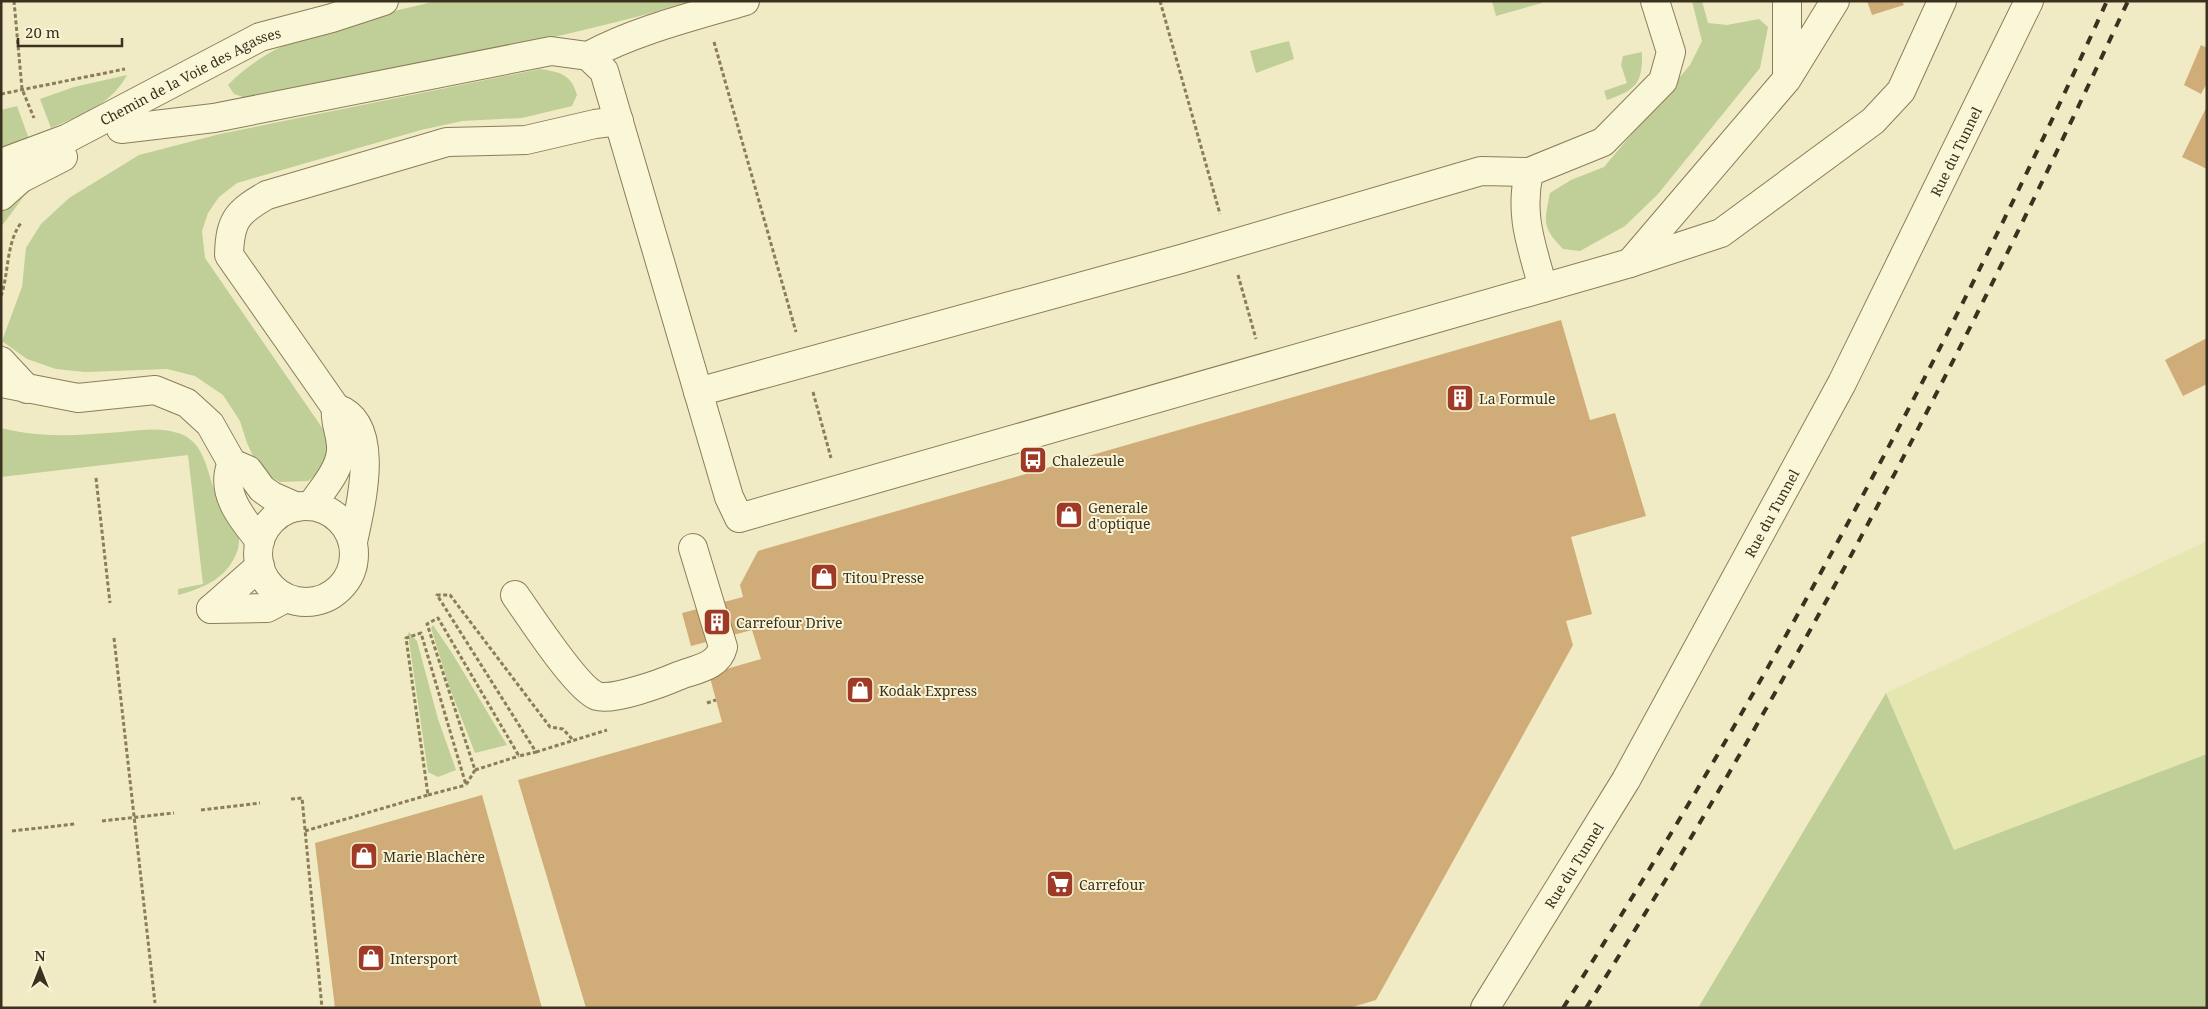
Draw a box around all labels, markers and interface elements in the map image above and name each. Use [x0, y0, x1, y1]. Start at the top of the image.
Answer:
scale bar [18, 15, 121, 47]
text: 20 m [25, 22, 60, 42]
street label: Chemin de la Voie des Agasses [96, 22, 283, 129]
street label: Rue du Tunnel [1925, 103, 1986, 199]
building icon: La Formule [1445, 383, 1475, 413]
place label: La Formule [1479, 389, 1556, 408]
bus stop icon: Chalezeule [1018, 445, 1048, 475]
place label: Chalezeule [1052, 451, 1125, 470]
street label: Rue du Tunnel [1740, 465, 1803, 561]
place label: Generale d'optique [1088, 498, 1150, 533]
shop icon: Generale d'optique [1054, 500, 1084, 530]
shop icon: Titou Presse [809, 562, 839, 592]
place label: Titou Presse [843, 568, 924, 587]
building icon: Carrefour Drive [702, 607, 732, 637]
place label: Carrefour Drive [736, 613, 842, 632]
shop icon: Kodak Express [845, 675, 875, 705]
place label: Kodak Express [879, 681, 977, 700]
street label: Rue du Tunnel [1540, 818, 1607, 912]
shop icon: Marie Blachère [349, 841, 379, 871]
place label: Marie Blachère [383, 847, 485, 866]
supermarket icon: Carrefour [1045, 869, 1075, 899]
place label: Carrefour [1079, 875, 1145, 894]
shop icon: Intersport [356, 943, 386, 973]
north arrow [15, 944, 65, 994]
text: N [34, 946, 46, 965]
place label: Intersport [390, 949, 458, 968]

